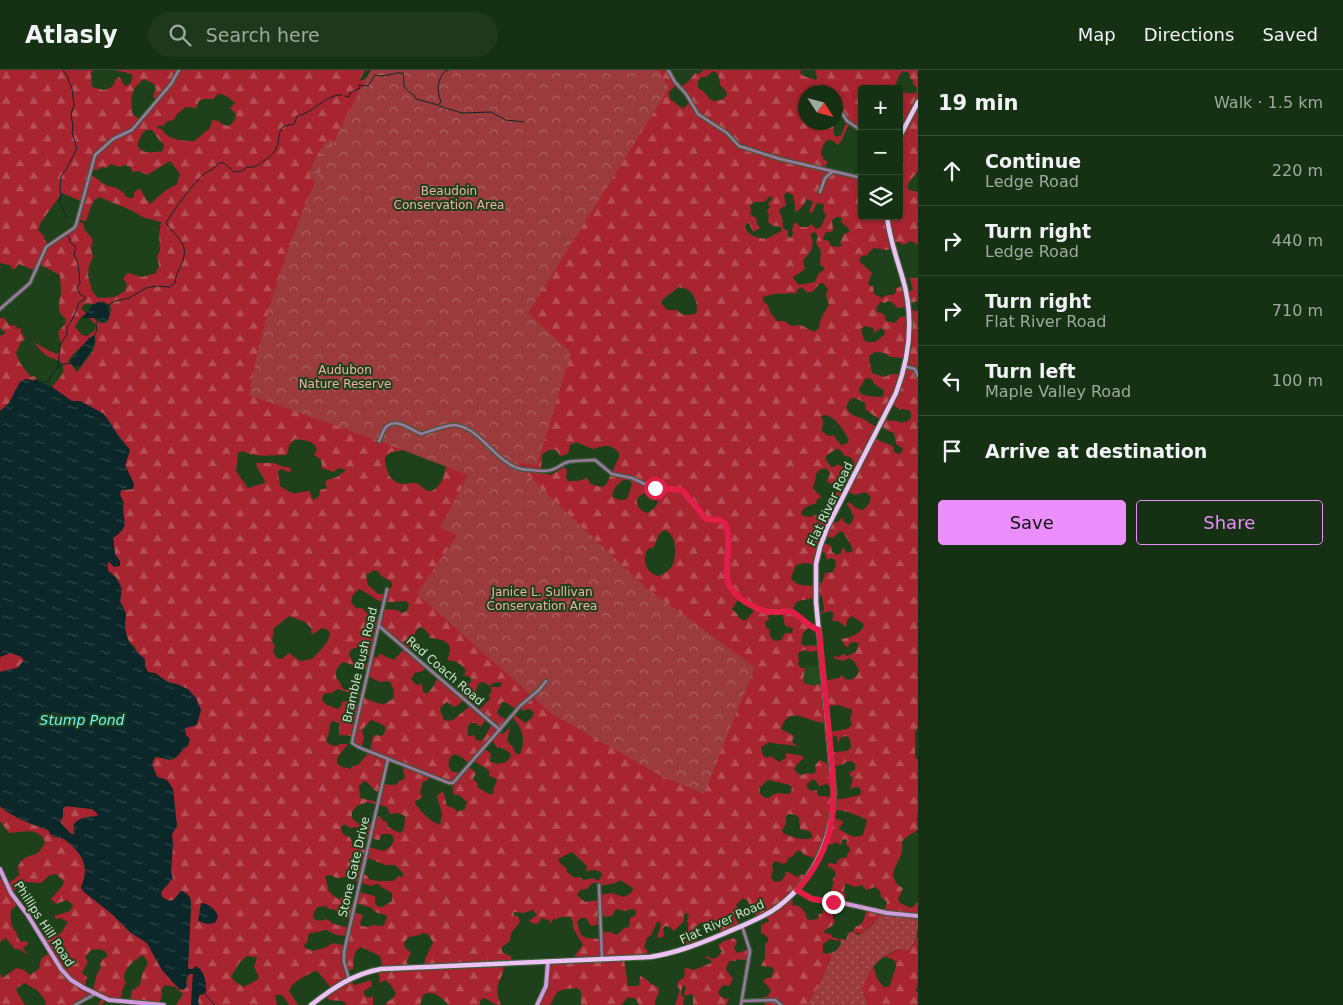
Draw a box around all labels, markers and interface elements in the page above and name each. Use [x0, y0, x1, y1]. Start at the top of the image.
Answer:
search box [148, 12, 498, 57]
text: Atlasly [25, 21, 118, 49]
icon: search [166, 21, 194, 49]
text: Search here [206, 24, 320, 46]
text: Map [1078, 24, 1116, 45]
text: Directions [1144, 24, 1234, 45]
text: Saved [1262, 24, 1318, 45]
north arrow [798, 85, 843, 130]
map controls [858, 85, 903, 220]
button: + [858, 85, 903, 130]
text: 19 min [938, 91, 1019, 115]
text: Walk · 1.5 km [1214, 93, 1323, 112]
button: − [858, 130, 903, 175]
text: Continue [985, 150, 1081, 172]
icon: ahead [938, 157, 966, 185]
text: 220 m [1272, 161, 1323, 180]
text: Ledge Road [985, 172, 1079, 191]
button: layers [858, 175, 903, 220]
park label: Beaudoin Conservation Area [394, 184, 504, 212]
text: Turn right [985, 220, 1091, 242]
icon: right [938, 227, 966, 255]
text: 440 m [1272, 231, 1323, 250]
text: Ledge Road [985, 242, 1079, 261]
text: Turn right [985, 290, 1091, 312]
icon: right [938, 297, 966, 325]
text: 710 m [1272, 301, 1323, 320]
text: Flat River Road [985, 312, 1107, 331]
text: Turn left [985, 360, 1076, 382]
park label: Audubon Nature Reserve [299, 363, 391, 391]
icon: left [938, 367, 966, 395]
text: 100 m [1272, 371, 1323, 390]
text: Maple Valley Road [985, 382, 1131, 401]
icon: arrive [938, 437, 966, 465]
text: Arrive at destination [985, 440, 1207, 462]
street label: Flat River Road [804, 460, 856, 548]
route start [644, 477, 667, 500]
button: Save [938, 500, 1126, 545]
button: Share [1136, 500, 1323, 545]
park label: Janice L. Sullivan Conservation Area [487, 585, 597, 613]
street label: Bramble Bush Road [340, 606, 380, 724]
street label: Red Coach Road [403, 634, 487, 708]
water label: Stump Pond [40, 712, 125, 728]
street label: Stone Gate Drive [336, 815, 372, 919]
street label: Phillips Hill Road [11, 879, 77, 969]
route end [822, 891, 845, 914]
street label: Flat River Road [678, 897, 766, 947]

